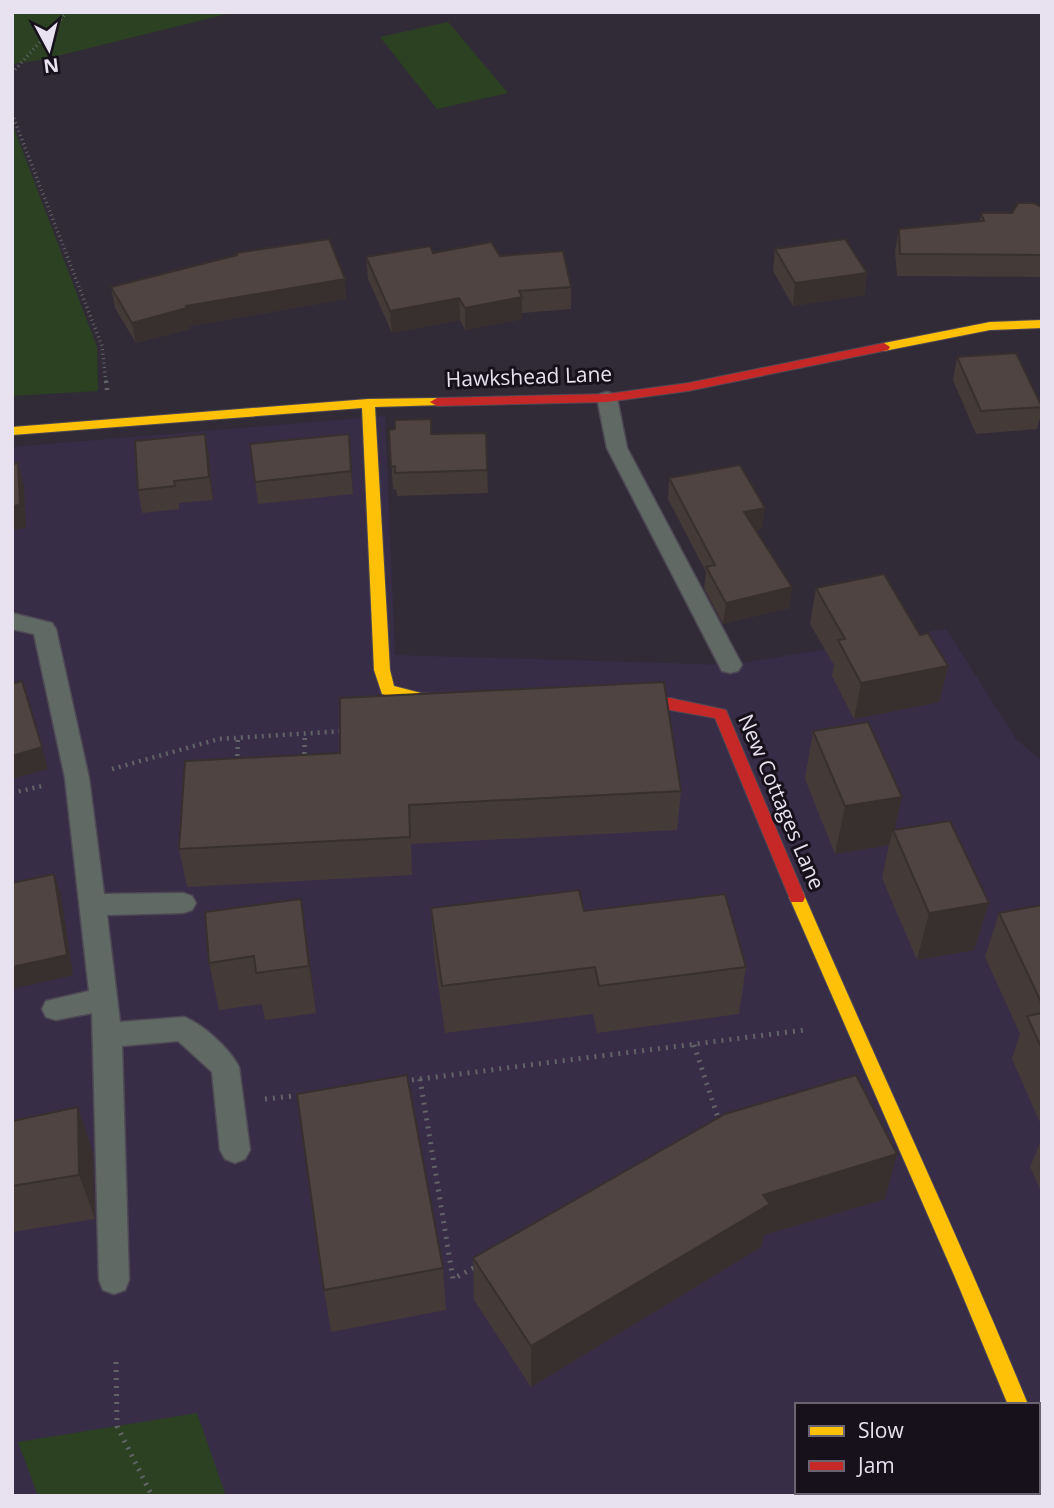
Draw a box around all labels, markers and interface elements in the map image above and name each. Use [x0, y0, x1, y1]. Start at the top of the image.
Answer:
north arrow [14, 14, 84, 84]
text: N [42, 52, 60, 80]
street label: Hawkshead Lane [445, 359, 613, 393]
street label: New Cottages Lane [732, 710, 831, 894]
legend [795, 1403, 1040, 1494]
text: Slow [858, 1416, 904, 1444]
text: Jam [856, 1451, 895, 1479]

